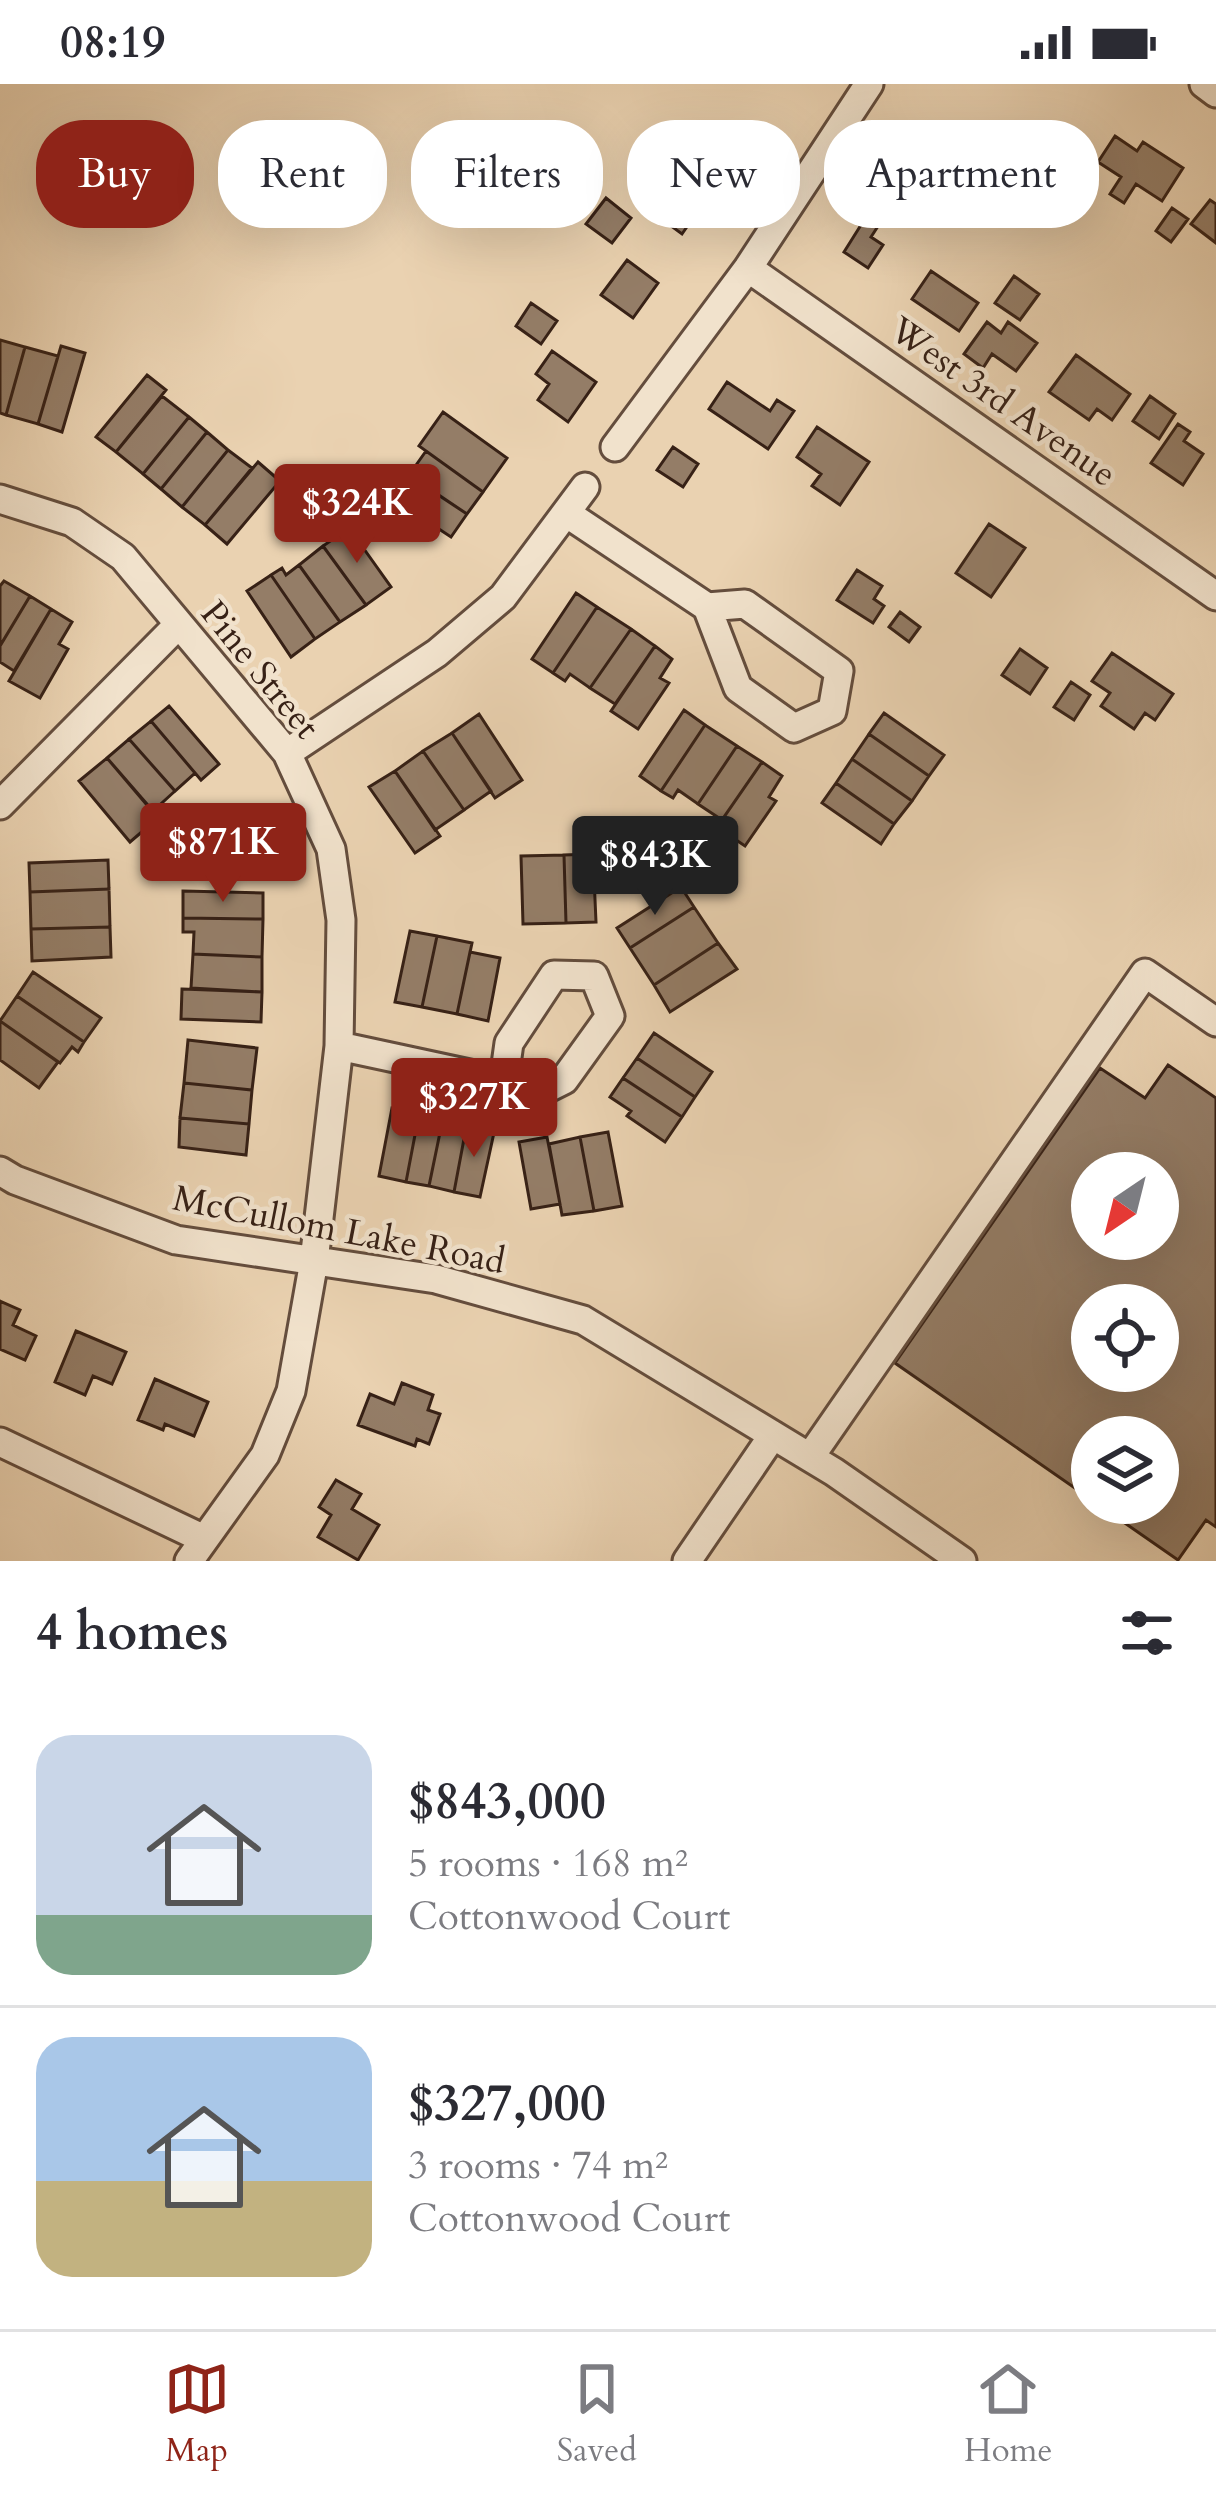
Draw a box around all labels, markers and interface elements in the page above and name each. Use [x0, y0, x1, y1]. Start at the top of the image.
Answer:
text: 08:19 [60, 12, 165, 73]
chip: Buy [36, 120, 194, 228]
chip: Rent [218, 120, 387, 228]
chip: Filters [411, 120, 603, 228]
chip: New [627, 120, 800, 228]
chip: Apartment [824, 120, 1099, 228]
street label: West 3rd Avenue [879, 305, 1126, 498]
pin: $324K [273, 464, 441, 566]
text: $324K [301, 476, 413, 529]
street label: Pine Street [189, 591, 331, 749]
pin: $871K [139, 803, 307, 905]
text: $871K [167, 815, 279, 868]
pin: $843K [571, 816, 739, 918]
text: $843K [599, 828, 711, 881]
pin: $327K [390, 1058, 558, 1160]
text: $327K [418, 1070, 530, 1123]
north arrow [1071, 1152, 1179, 1260]
map controls [1071, 1152, 1179, 1524]
street label: McCullom Lake Road [169, 1174, 509, 1286]
button: locate [1071, 1284, 1179, 1392]
button: layers [1071, 1416, 1179, 1524]
text: 4 homes [36, 1598, 228, 1668]
icon: filters [1114, 1600, 1180, 1666]
text: $843,000 [408, 1767, 606, 1837]
icon: home [132, 1783, 276, 1927]
text: 5 rooms · 168 m² [408, 1837, 688, 1890]
text: Cottonwood Court [408, 1890, 730, 1943]
text: $327,000 [408, 2069, 606, 2139]
icon: home [132, 2085, 276, 2229]
text: 3 rooms · 74 m² [408, 2139, 668, 2192]
text: Cottonwood Court [408, 2192, 730, 2245]
tab: Map [164, 2356, 230, 2473]
tab: Saved [557, 2356, 637, 2473]
tab: Home [964, 2356, 1052, 2473]

